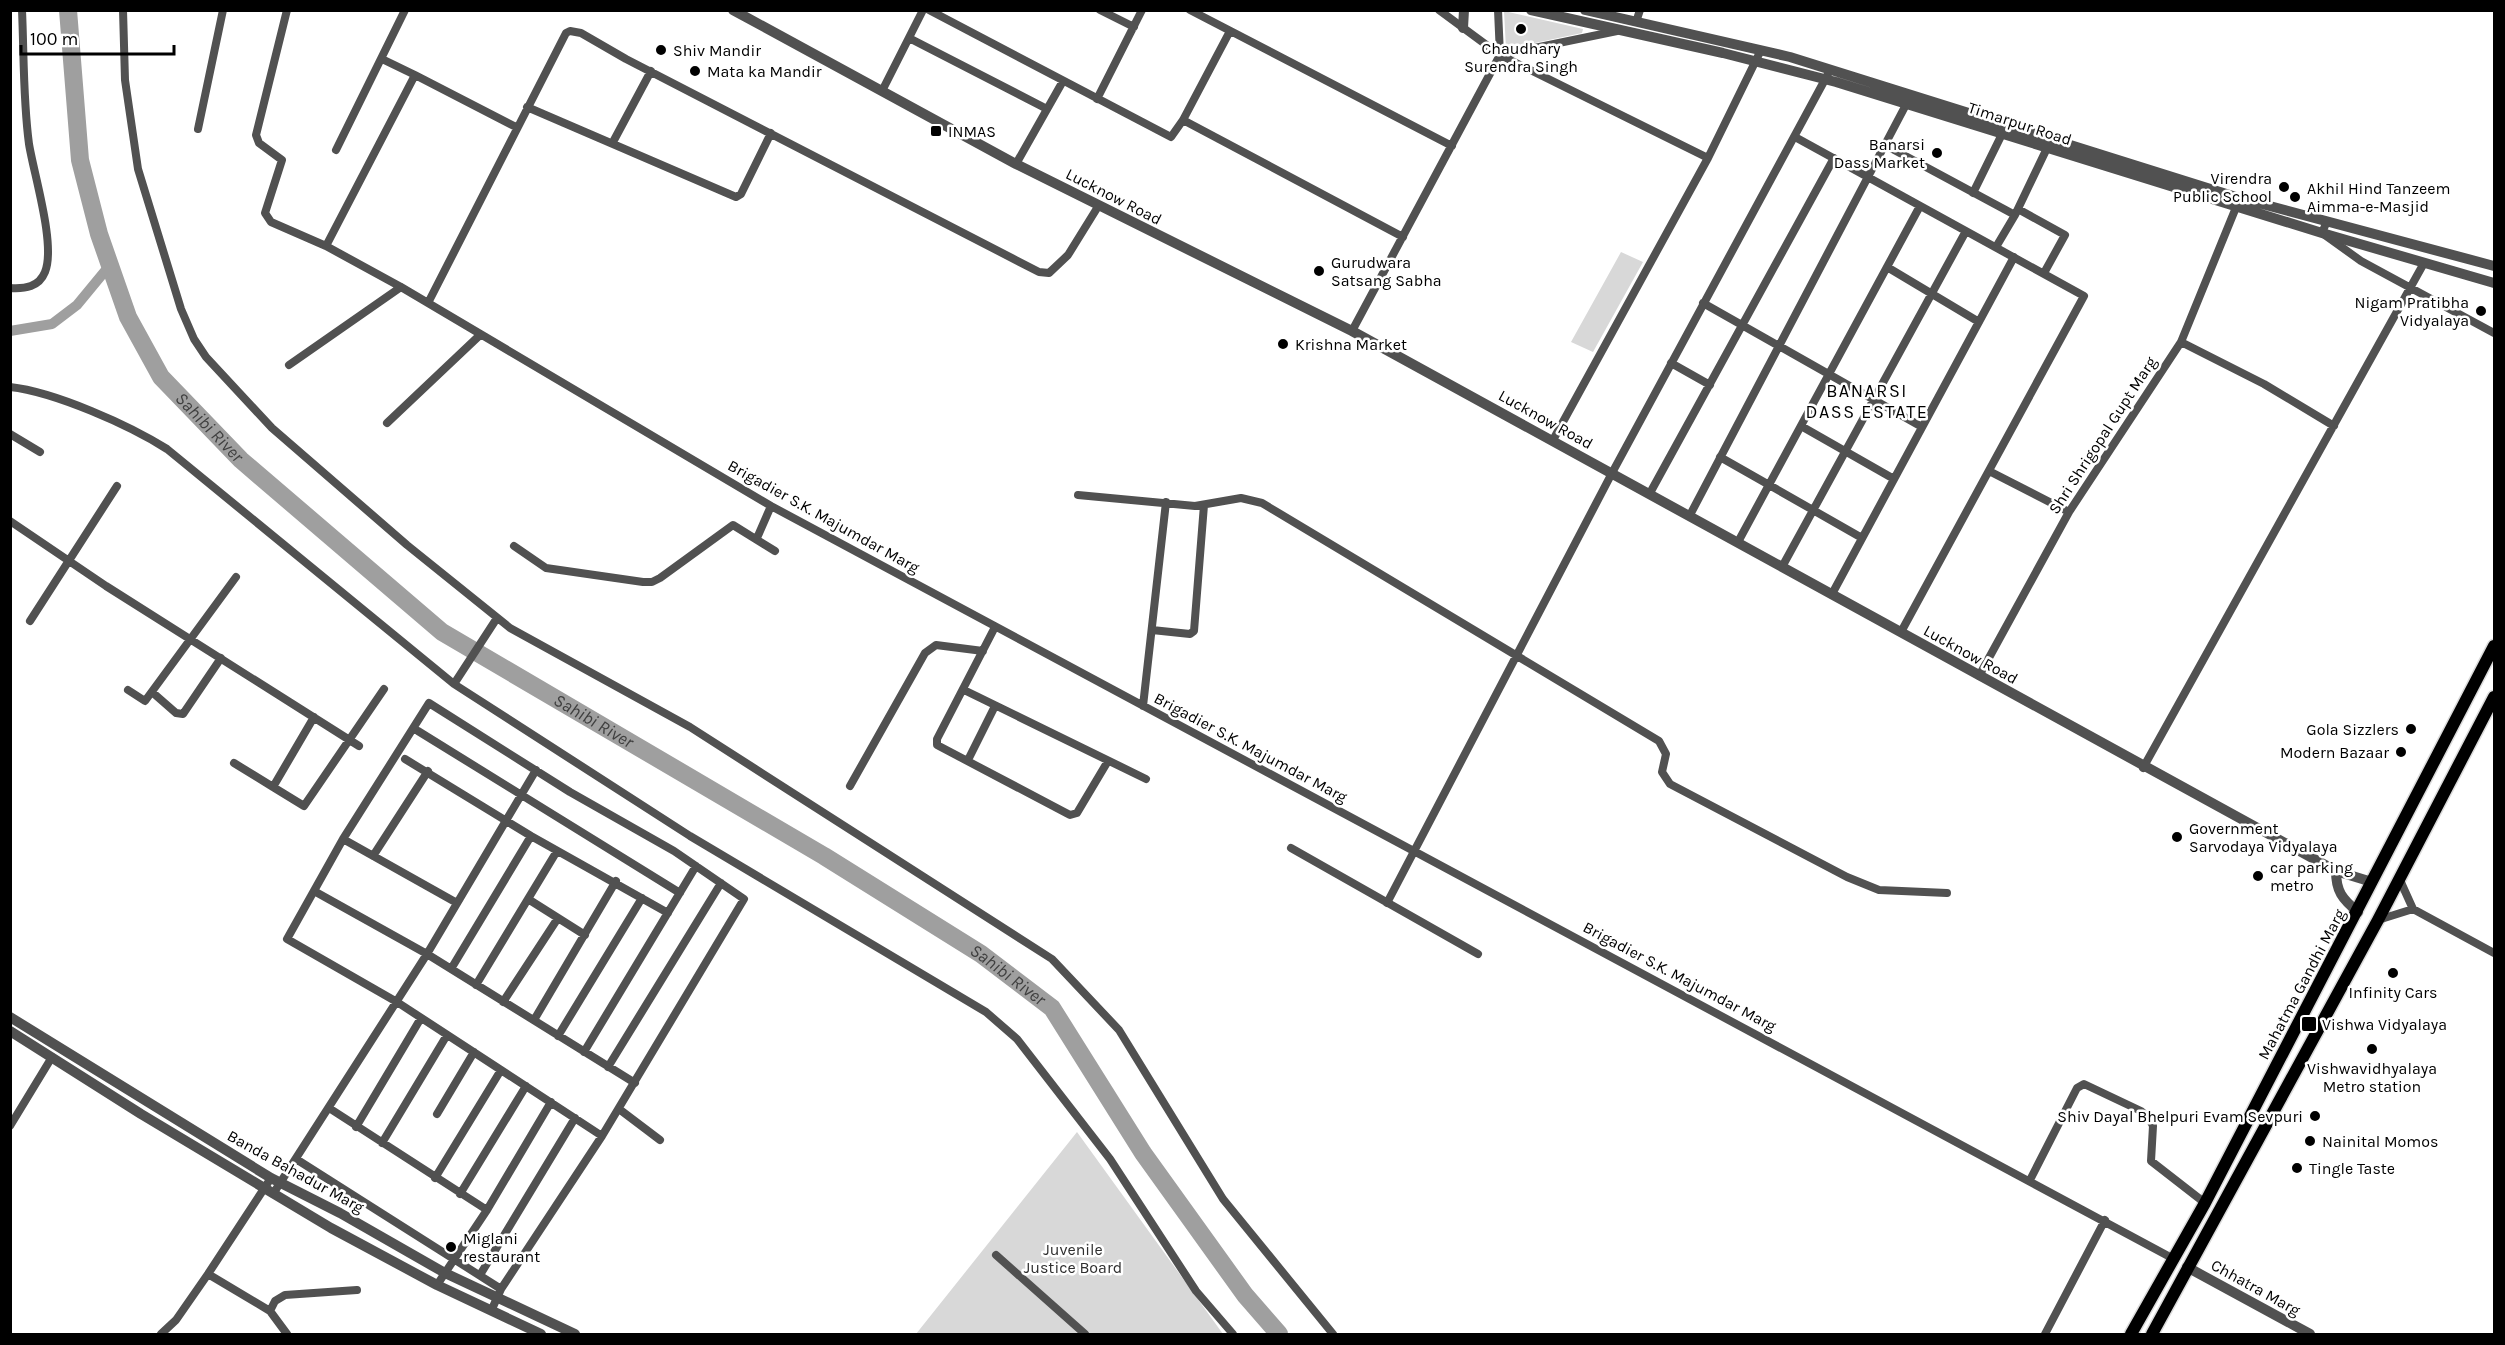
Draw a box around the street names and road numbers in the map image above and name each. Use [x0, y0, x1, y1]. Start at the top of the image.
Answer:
street label: Timarpur Road [1966, 98, 2074, 149]
street label: Lucknow Road [1063, 164, 1165, 229]
street label: Shri Shrigopal Gupt Marg [2044, 353, 2160, 518]
street label: Lucknow Road [1495, 386, 1596, 453]
street label: Brigadier S.K. Majumdar Marg [725, 456, 923, 577]
street label: Lucknow Road [1920, 621, 2021, 688]
street label: Brigadier S.K. Majumdar Marg [1151, 688, 1351, 807]
street label: Mahatma Gandhi Marg [2254, 906, 2349, 1063]
street label: Brigadier S.K. Majumdar Marg [1580, 917, 1780, 1036]
street label: Banda Bahadur Marg [224, 1126, 367, 1217]
street label: Chhatra Marg [2208, 1255, 2304, 1320]

